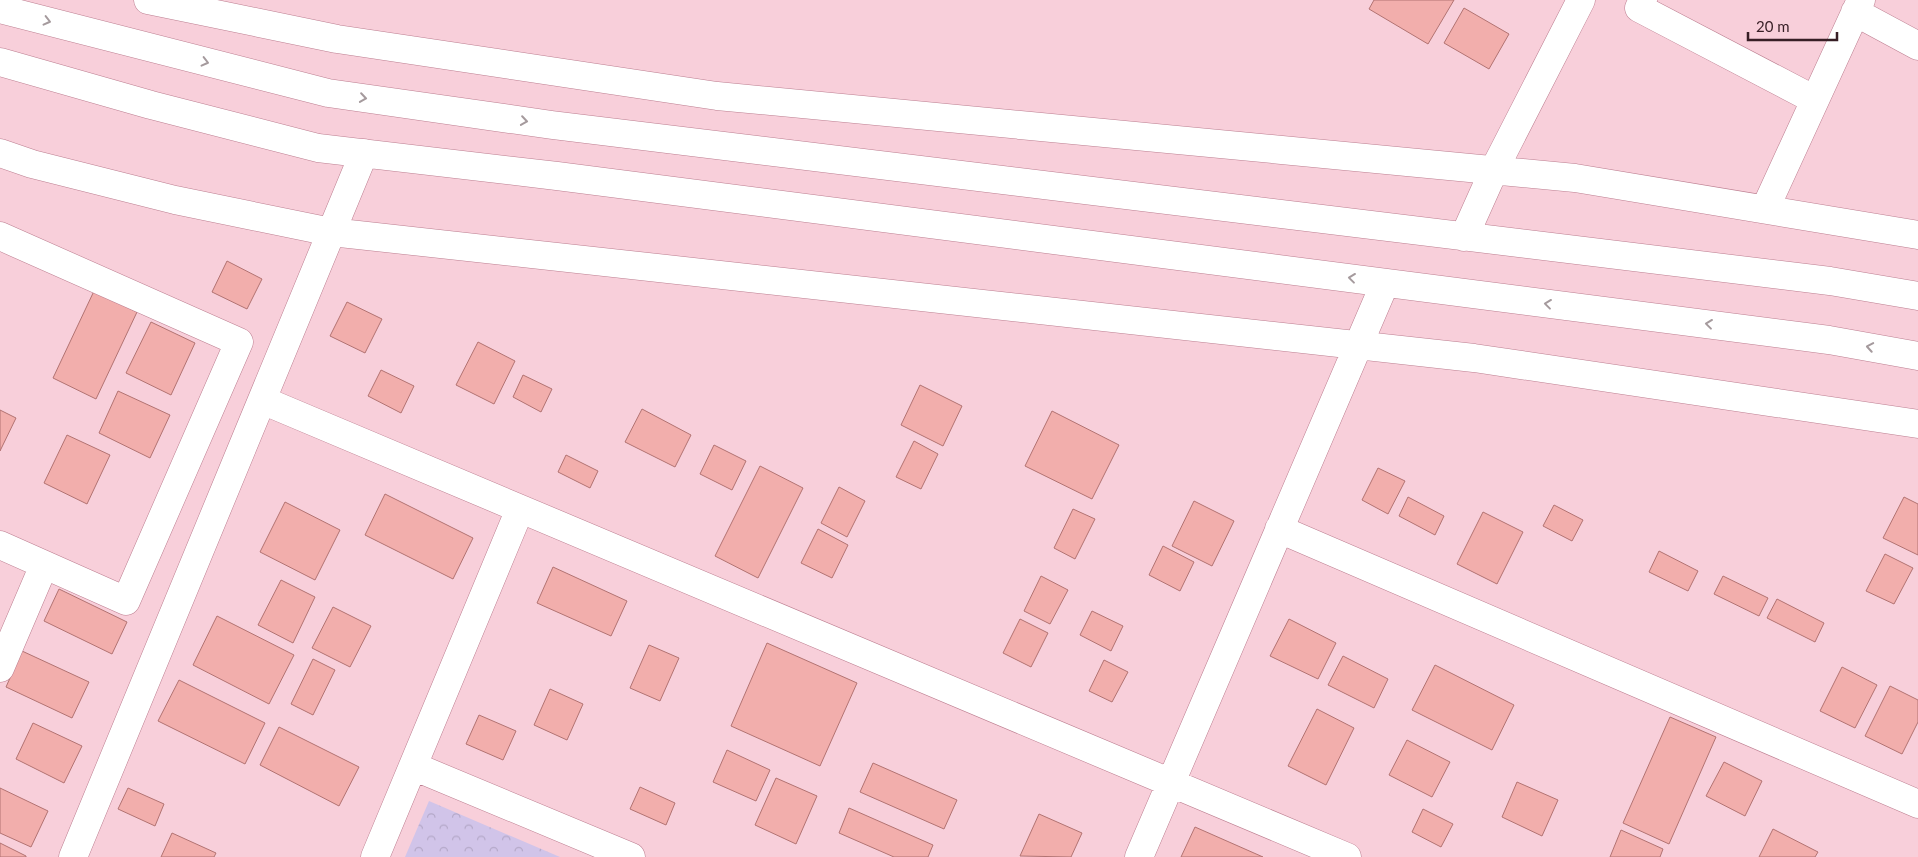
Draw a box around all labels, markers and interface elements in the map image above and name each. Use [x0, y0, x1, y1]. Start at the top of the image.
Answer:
scale bar [1748, 10, 1837, 42]
one-way arrow [43, 15, 52, 26]
text: 20 m [1756, 17, 1790, 35]
one-way arrow [200, 56, 208, 66]
one-way arrow [359, 92, 367, 103]
one-way arrow [520, 115, 528, 126]
one-way arrow [1348, 273, 1356, 284]
one-way arrow [1544, 299, 1552, 309]
one-way arrow [1705, 319, 1713, 330]
one-way arrow [1866, 343, 1874, 353]

